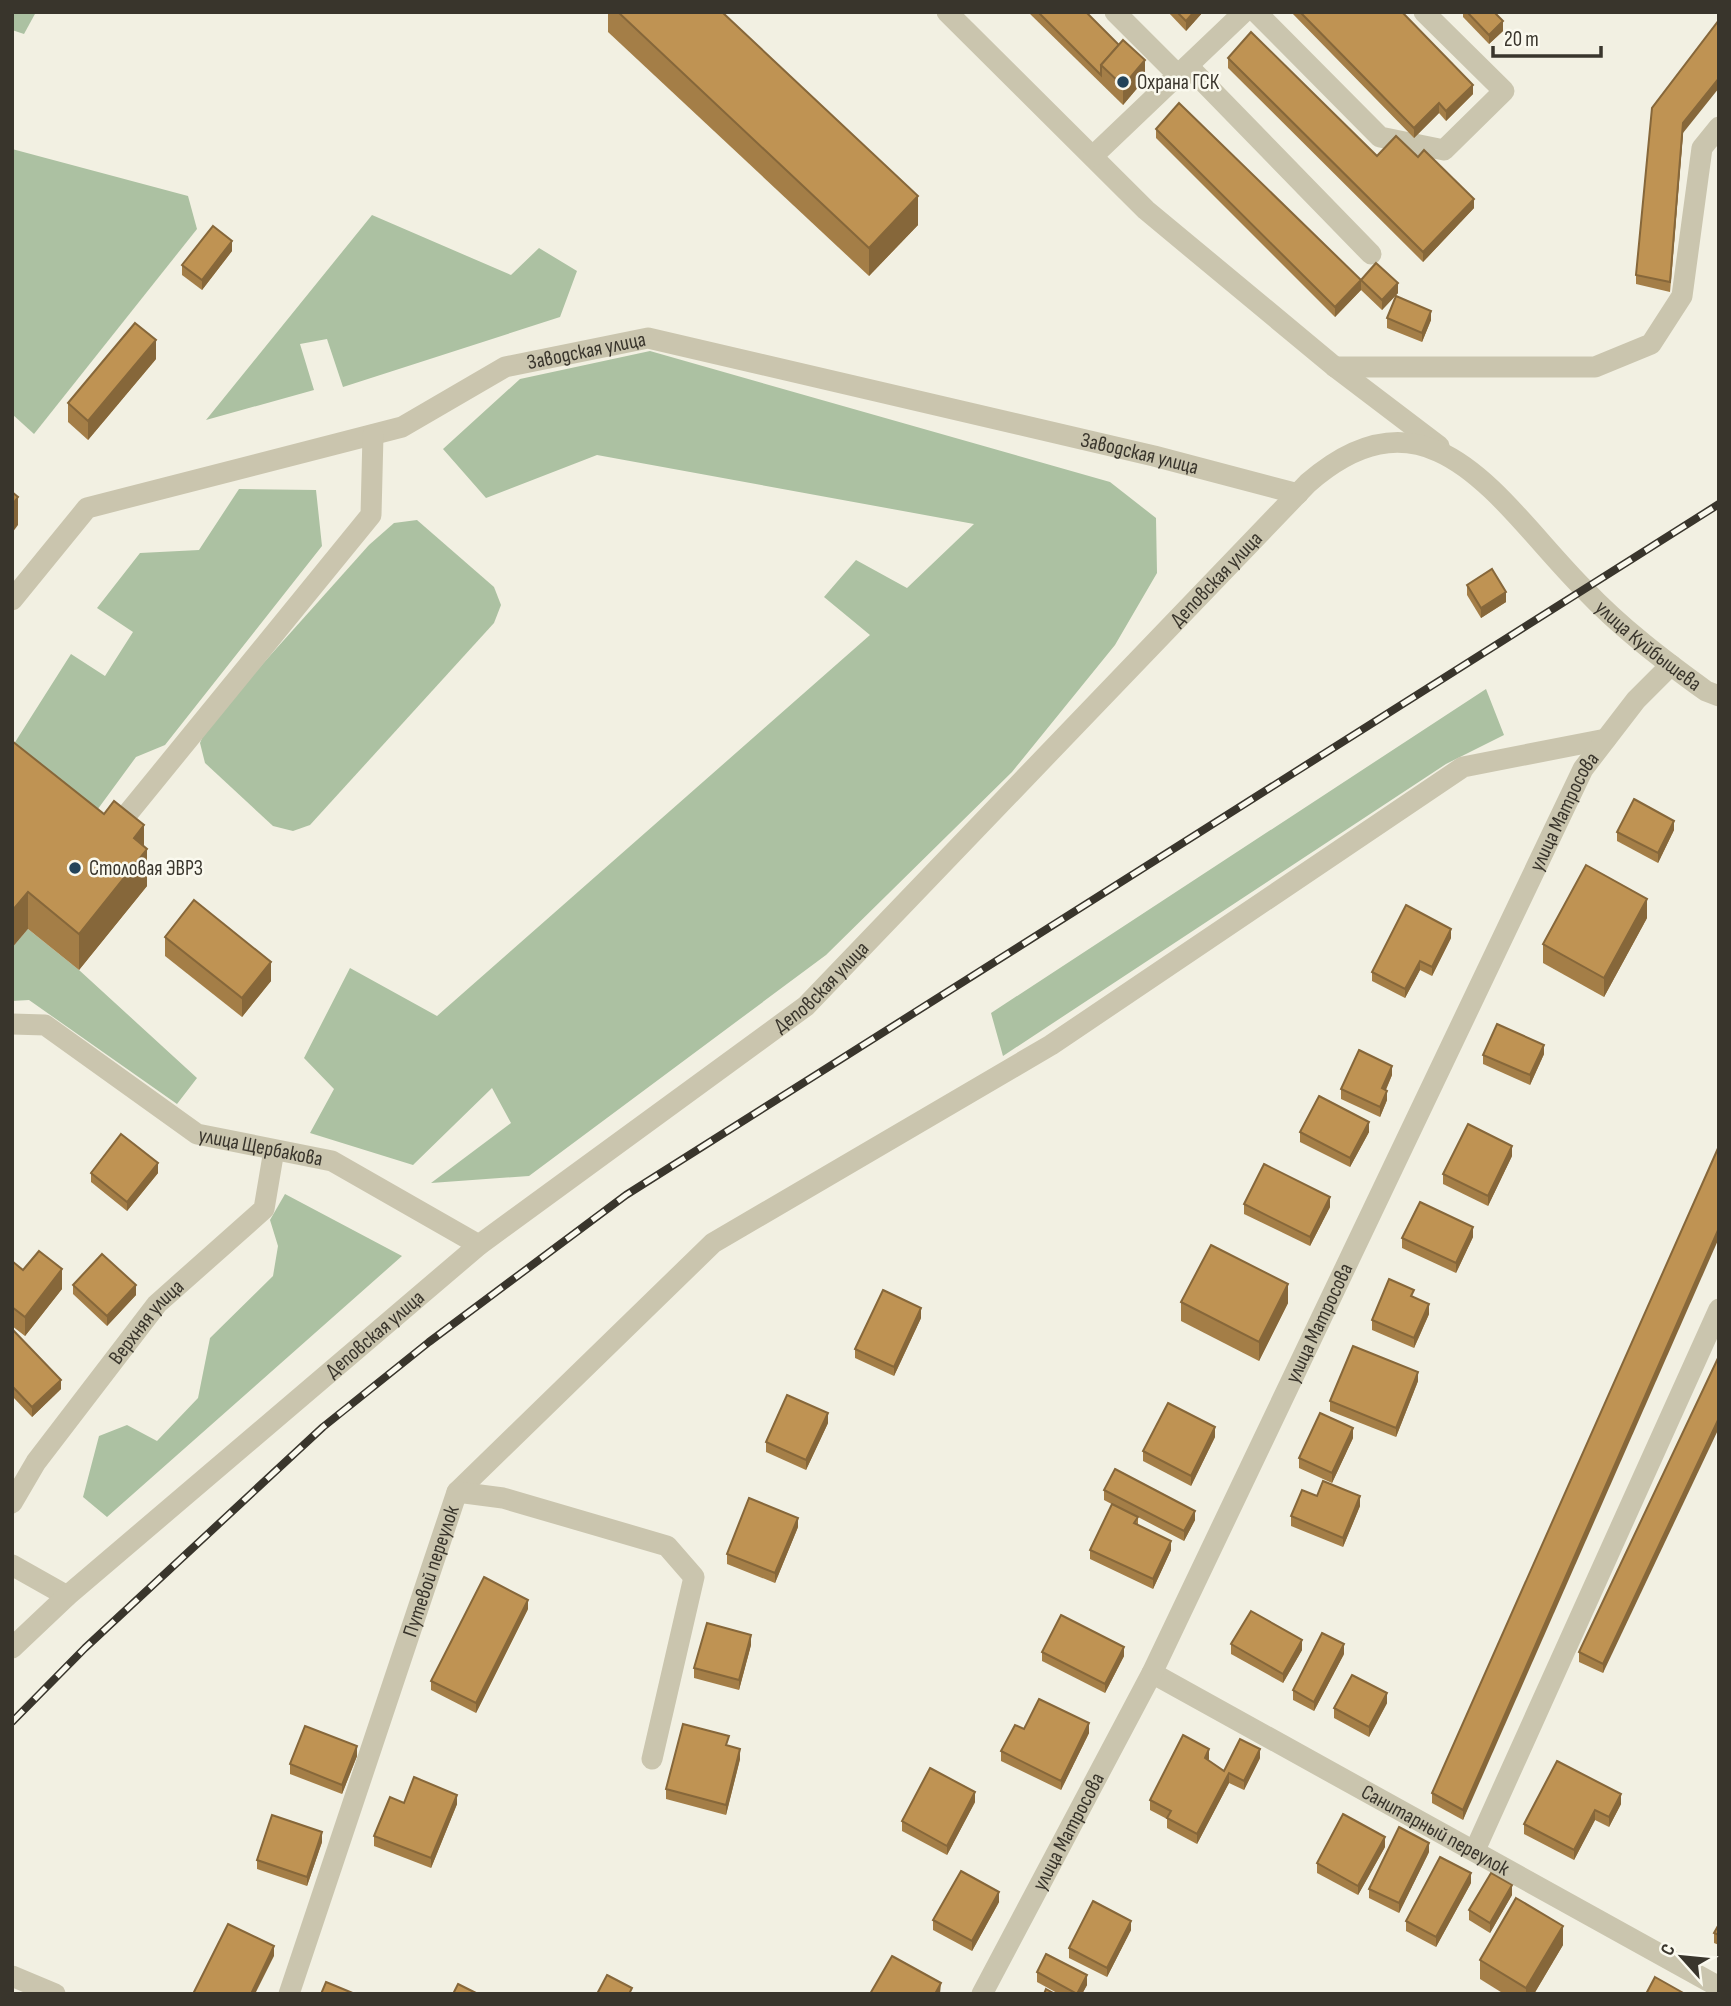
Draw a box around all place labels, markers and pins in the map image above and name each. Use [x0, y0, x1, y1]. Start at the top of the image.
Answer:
place label: Охрана ГСК [1137, 70, 1220, 95]
marker: Охрана ГСК [1115, 74, 1131, 90]
place label: Столовая ЭВРЗ [89, 856, 203, 881]
marker: Столовая ЭВРЗ [67, 860, 83, 876]

